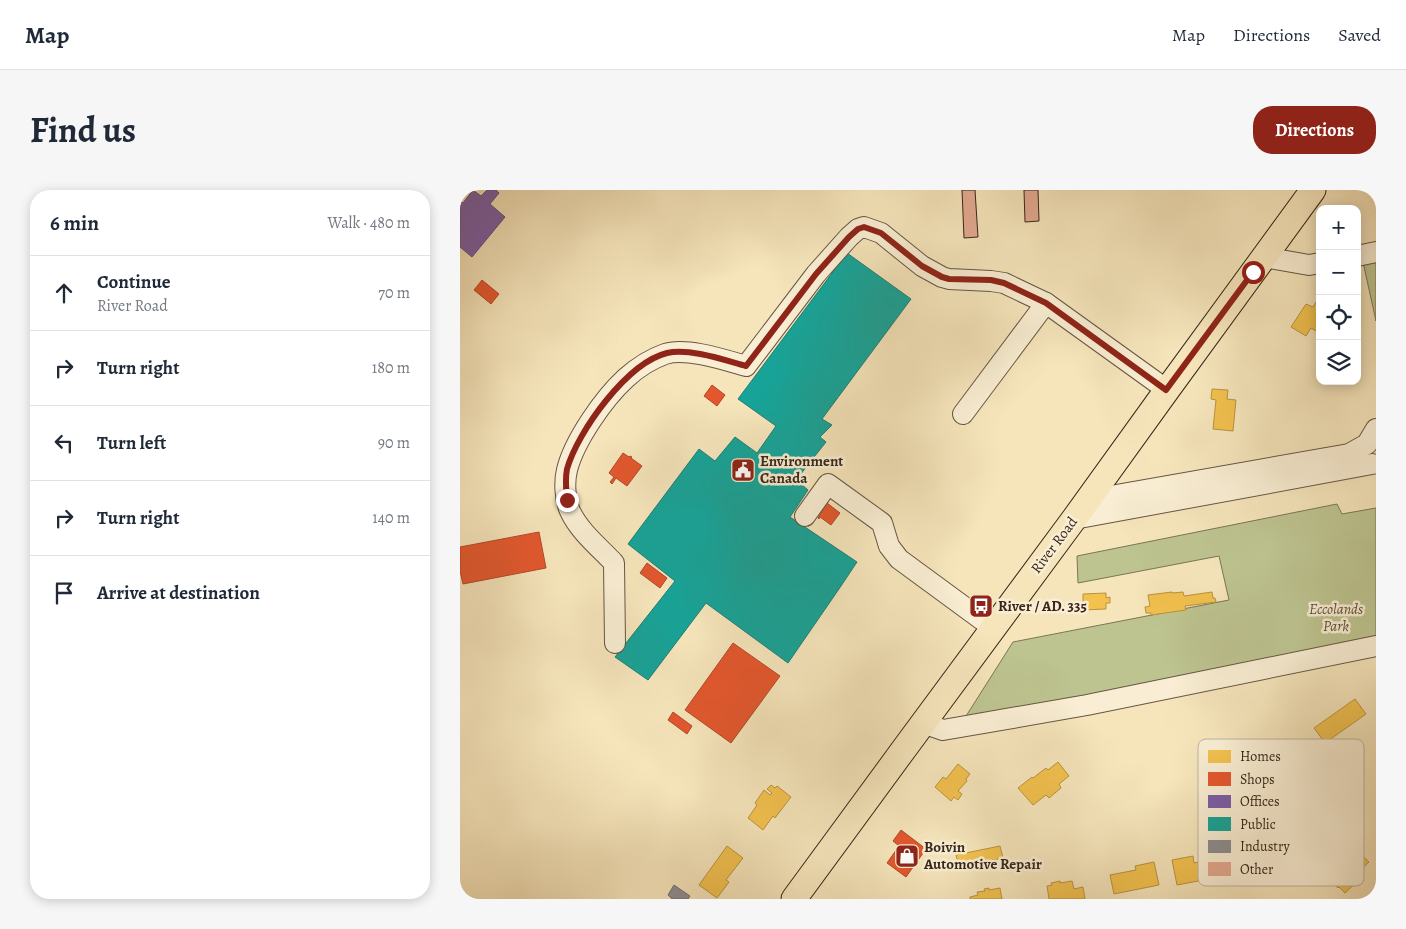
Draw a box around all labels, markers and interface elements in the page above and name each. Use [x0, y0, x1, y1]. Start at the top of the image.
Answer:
text: Map [25, 19, 69, 51]
text: Map [1172, 23, 1205, 47]
text: Directions [1233, 23, 1310, 47]
text: Saved [1338, 23, 1381, 47]
text: Find us [30, 106, 136, 154]
button: Directions [1253, 106, 1376, 154]
map controls [1316, 205, 1361, 385]
button: + [1316, 205, 1361, 250]
text: 6 min [50, 209, 99, 237]
text: Walk · 480 m [328, 212, 410, 234]
button: − [1316, 250, 1361, 295]
route start [1242, 261, 1265, 284]
text: Continue [97, 269, 171, 295]
icon: ahead [50, 279, 78, 307]
text: 70 m [378, 282, 410, 304]
text: River Road [97, 295, 168, 317]
button: locate [1316, 295, 1361, 340]
button: layers [1316, 340, 1361, 385]
icon: right [50, 354, 78, 382]
text: Turn right [97, 355, 179, 381]
text: 180 m [372, 357, 410, 379]
icon: left [50, 429, 78, 457]
text: Turn left [97, 430, 166, 456]
text: 90 m [378, 432, 410, 454]
place label: Environment Canada [760, 451, 843, 488]
public building icon: Environment Canada [730, 457, 756, 483]
route end [556, 489, 579, 512]
icon: right [50, 504, 78, 532]
text: Turn right [97, 505, 179, 531]
text: 140 m [372, 507, 410, 529]
street label: River Road [1026, 512, 1083, 578]
icon: arrive [50, 579, 78, 607]
text: Arrive at destination [97, 580, 260, 606]
bus stop icon: River / AD. 335 [968, 593, 994, 619]
place label: River / AD. 335 [998, 596, 1087, 616]
park label: Eccolands Park [1309, 599, 1363, 636]
legend [1198, 739, 1364, 886]
text: Homes [1240, 747, 1281, 766]
text: Shops [1240, 770, 1275, 789]
text: Offices [1240, 792, 1280, 811]
text: Public [1240, 815, 1276, 834]
place label: Boivin Automotive Repair [923, 837, 1042, 874]
text: Industry [1240, 837, 1290, 856]
shop icon: Boivin Automotive Repair [894, 843, 920, 869]
text: Other [1240, 860, 1274, 879]

